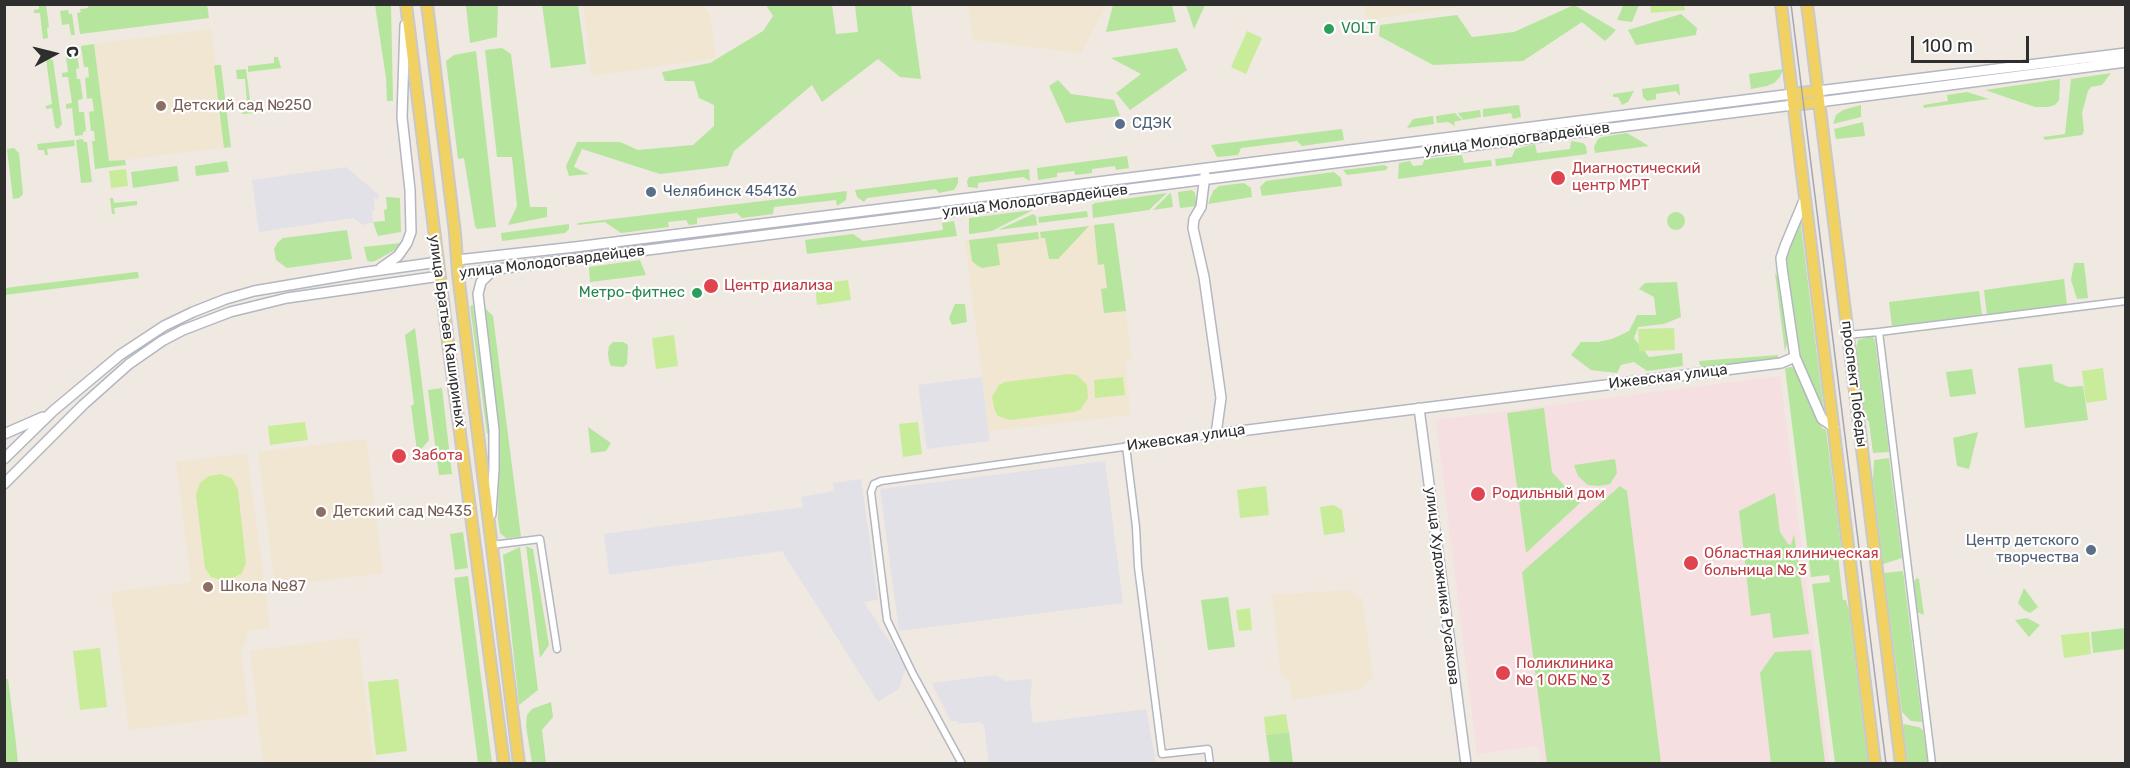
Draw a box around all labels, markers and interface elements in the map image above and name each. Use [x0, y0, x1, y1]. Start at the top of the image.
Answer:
place label: VOLT [1341, 20, 1376, 38]
marker: VOLT [1322, 22, 1336, 36]
north arrow [24, 24, 84, 84]
scale bar [1914, 24, 2032, 62]
text: 100 m [1922, 35, 1973, 57]
text: С [62, 45, 82, 58]
place label: Детский сад №250 [173, 97, 312, 115]
marker: Детский сад №250 [154, 99, 168, 113]
place label: СДЭК [1132, 115, 1172, 133]
marker: СДЭК [1113, 117, 1127, 131]
street label: улица Молодогвардейцев [1423, 119, 1611, 159]
place label: Диагностический центр МРТ [1572, 160, 1701, 195]
marker: Диагностический центр МРТ [1549, 169, 1567, 187]
street label: улица Молодогвардейцев [941, 181, 1129, 221]
place label: Челябинск 454136 [663, 183, 797, 201]
marker: Челябинск 454136 [644, 185, 658, 199]
street label: улица Братьев Кашириных [425, 234, 469, 428]
street label: улица Молодогвардейцев [458, 242, 646, 282]
marker: Центр диализа [702, 277, 720, 295]
place label: Центр диализа [724, 277, 833, 295]
place label: Метро-фитнес [579, 284, 685, 302]
marker: Метро-фитнес [690, 286, 704, 300]
street label: проспект Победы [1837, 320, 1871, 448]
street label: Ижевская улица [1608, 361, 1728, 393]
street label: Ижевская улица [1126, 421, 1246, 455]
marker: Забота [390, 447, 408, 465]
place label: Забота [412, 447, 463, 465]
marker: Родильный дом [1469, 485, 1487, 503]
place label: Родильный дом [1492, 485, 1605, 503]
street label: улица Художника Русакова [1421, 486, 1463, 686]
place label: Детский сад №435 [333, 503, 472, 521]
marker: Детский сад №435 [314, 505, 328, 519]
place label: Центр детского творчества [1966, 532, 2079, 567]
marker: Центр детского творчества [2084, 543, 2098, 557]
place label: Областная клиническая больница № 3 [1704, 545, 1879, 580]
marker: Областная клиническая больница № 3 [1682, 554, 1700, 572]
place label: Школа №87 [220, 578, 306, 596]
marker: Школа №87 [201, 580, 215, 594]
place label: Поликлиника № 1 ОКБ № 3 [1516, 655, 1613, 690]
marker: Поликлиника № 1 ОКБ № 3 [1494, 664, 1512, 682]

